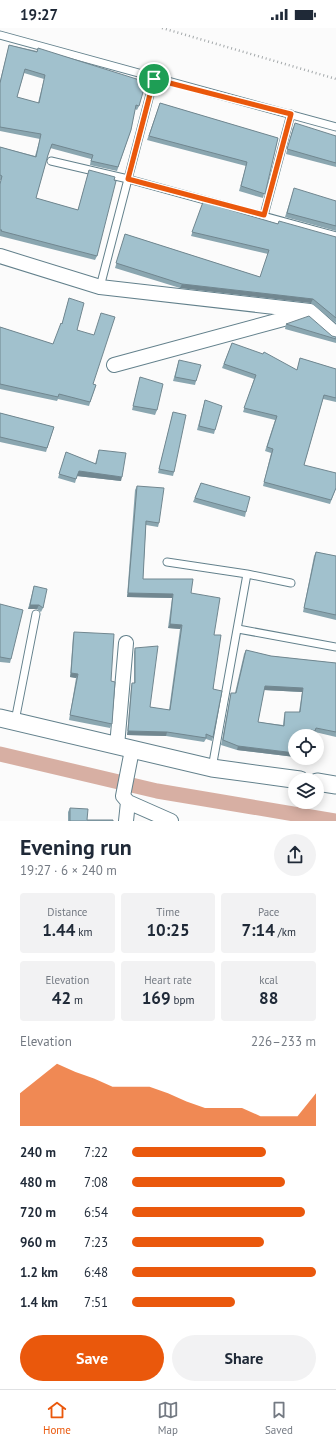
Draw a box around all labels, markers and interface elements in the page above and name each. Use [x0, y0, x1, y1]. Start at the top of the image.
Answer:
text: 19:27 [20, 5, 58, 24]
pin [137, 62, 171, 96]
icon: arrive [143, 68, 165, 90]
map controls [288, 729, 324, 809]
button: locate [288, 729, 324, 765]
button: layers [288, 773, 324, 809]
text: Evening run [20, 833, 132, 861]
button: share [274, 834, 316, 876]
text: 19:27 · 6 × 240 m [20, 862, 117, 879]
text: Distance [47, 905, 87, 919]
text: Time [156, 905, 180, 919]
text: Pace [258, 905, 279, 919]
text: 1.44 [42, 919, 75, 941]
text: 10:25 [146, 919, 190, 941]
text: 7:14 [241, 919, 275, 941]
text: km [75, 925, 92, 939]
text: /km [275, 925, 296, 939]
text: Elevation [45, 973, 89, 987]
text: Heart rate [144, 973, 192, 987]
text: kcal [259, 973, 278, 987]
text: 42 [52, 987, 71, 1009]
text: 169 [142, 987, 171, 1009]
text: 88 [259, 987, 278, 1009]
text: m [71, 993, 83, 1007]
text: bpm [171, 993, 194, 1007]
text: Elevation [20, 1033, 72, 1050]
text: 226–233 m [251, 1033, 316, 1050]
text: 240 m [20, 1144, 56, 1161]
text: 7:22 [84, 1144, 108, 1161]
text: 480 m [20, 1174, 56, 1191]
text: 7:08 [84, 1174, 108, 1191]
text: 720 m [20, 1204, 56, 1221]
text: 6:54 [84, 1204, 108, 1221]
text: 960 m [20, 1234, 56, 1251]
text: 7:23 [84, 1234, 108, 1251]
text: 1.2 km [20, 1264, 58, 1281]
text: 6:48 [84, 1264, 108, 1281]
text: 1.4 km [20, 1294, 58, 1311]
text: 7:51 [84, 1294, 108, 1311]
button: Save [20, 1335, 164, 1381]
button: Share [172, 1335, 316, 1381]
tab: Home [43, 1399, 71, 1437]
tab: Map [157, 1399, 179, 1437]
tab: Saved [265, 1399, 293, 1437]

